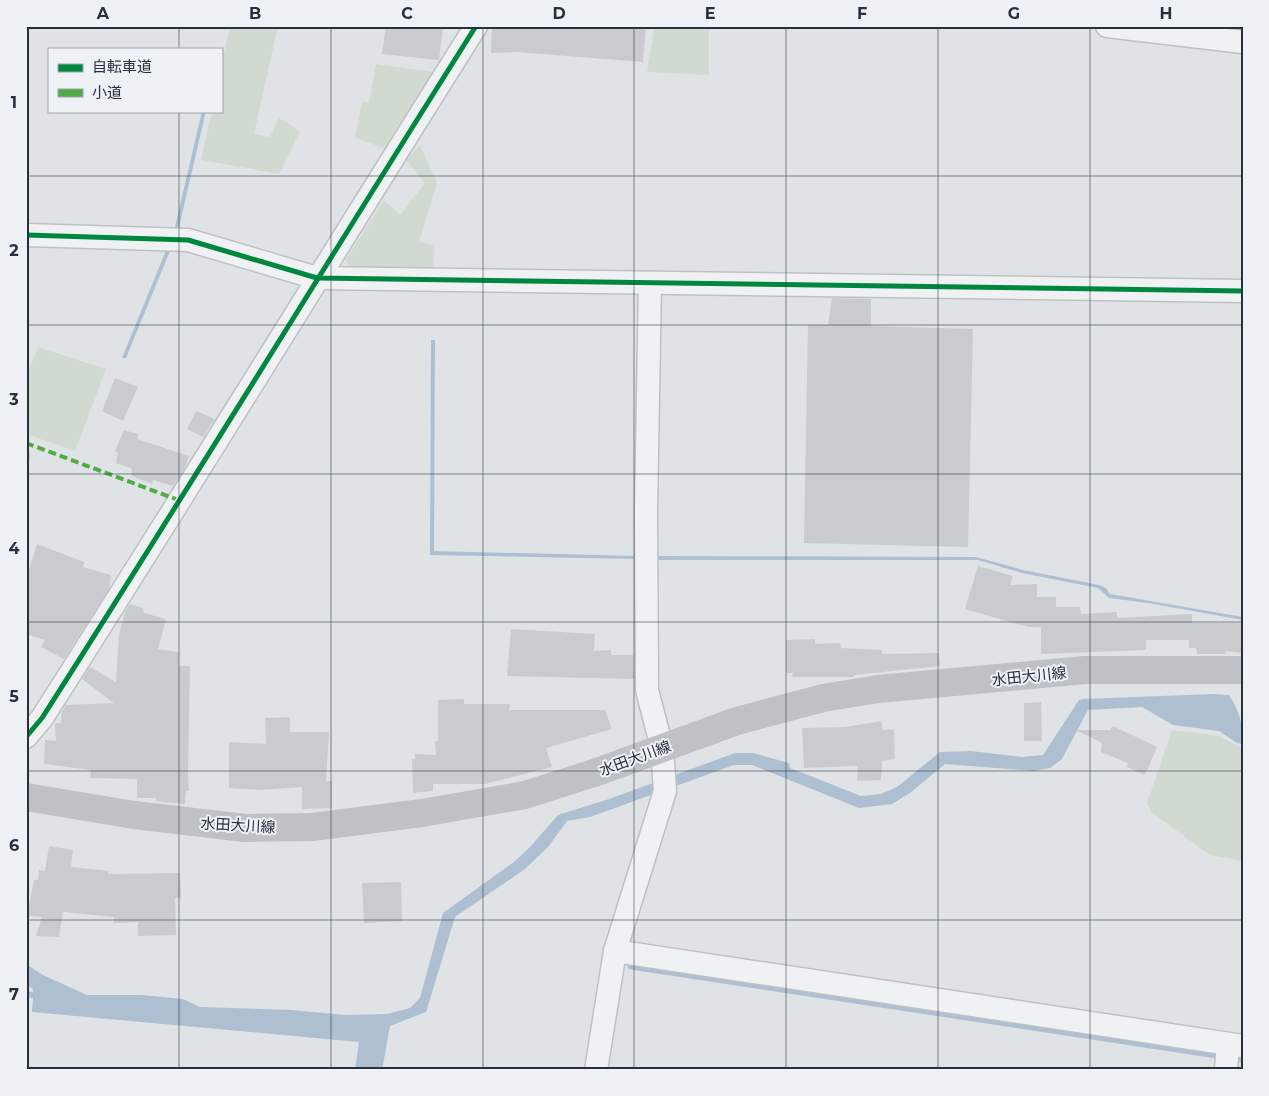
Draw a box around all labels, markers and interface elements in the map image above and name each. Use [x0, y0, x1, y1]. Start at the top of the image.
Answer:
text: A [96, 4, 110, 23]
text: B [249, 4, 261, 23]
text: C [401, 4, 413, 23]
text: D [552, 4, 566, 23]
text: E [705, 4, 715, 23]
text: F [857, 4, 867, 23]
text: G [1008, 4, 1020, 23]
text: H [1160, 4, 1172, 23]
legend [48, 48, 222, 112]
text: 自転車道 [92, 57, 152, 76]
text: 小道 [92, 83, 122, 102]
text: 1 [11, 93, 17, 112]
text: 2 [9, 241, 19, 260]
text: 3 [8, 390, 19, 409]
text: 4 [8, 539, 20, 558]
street label: 水田大川線 [991, 663, 1067, 689]
text: 5 [9, 687, 19, 706]
street label: 水田大川線 [597, 736, 673, 780]
street label: 水田大川線 [200, 814, 276, 836]
text: 6 [9, 836, 19, 855]
text: 7 [9, 985, 19, 1004]

